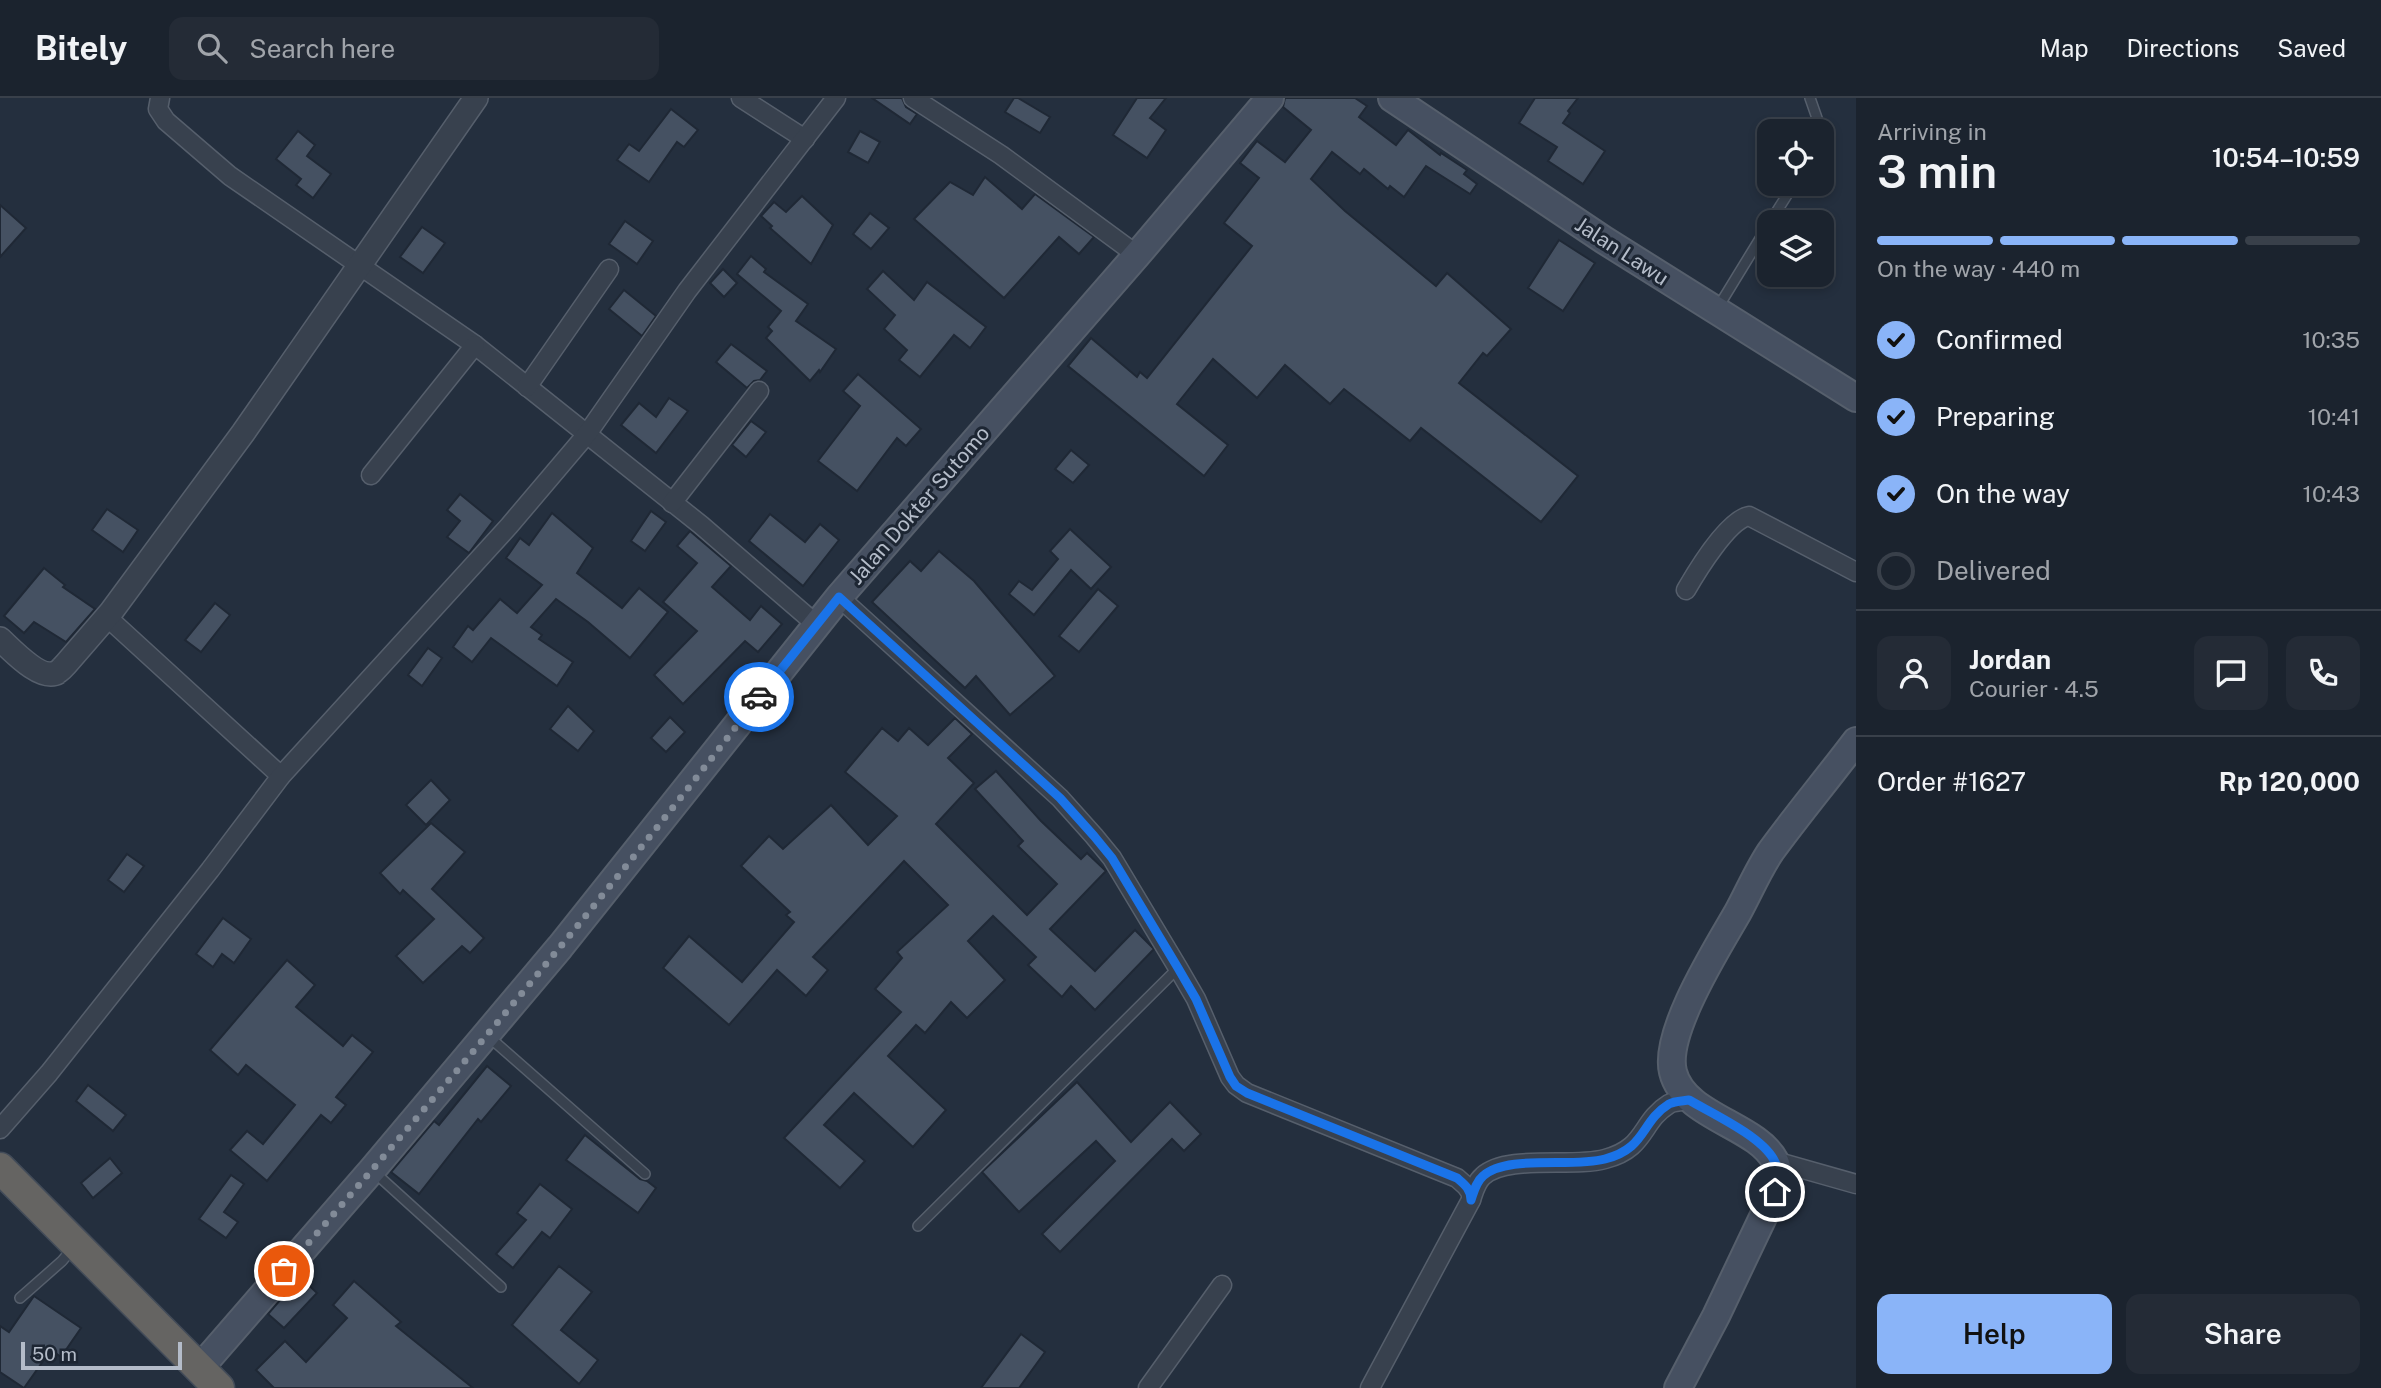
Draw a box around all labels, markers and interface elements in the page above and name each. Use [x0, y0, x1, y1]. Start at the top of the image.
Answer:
search box [169, 17, 659, 80]
text: Bitely [35, 29, 127, 67]
icon: search [193, 29, 231, 67]
text: Search here [249, 33, 395, 64]
text: Map [2040, 34, 2089, 62]
text: Directions [2127, 34, 2239, 62]
text: Saved [2277, 34, 2346, 62]
text: Arriving in [1877, 118, 1987, 145]
map controls [1757, 119, 1834, 287]
button: locate [1757, 119, 1834, 196]
text: 10:54–10:59 [2212, 142, 2360, 173]
text: 3 min [1877, 144, 1997, 198]
button: layers [1757, 210, 1834, 287]
street label: Jalan Lawu [1571, 212, 1673, 290]
text: On the way · 440 m [1877, 255, 2080, 282]
icon: check [1877, 321, 1915, 359]
text: Confirmed [1936, 324, 2063, 355]
text: 10:35 [2302, 326, 2360, 353]
icon: check [1877, 398, 1915, 436]
text: Preparing [1936, 401, 2055, 432]
text: 10:41 [2308, 403, 2360, 430]
street label: Jalan Dokter Sutomo [843, 421, 995, 589]
icon: check [1877, 475, 1915, 513]
text: On the way [1936, 478, 2070, 509]
text: 10:43 [2303, 480, 2360, 507]
text: Delivered [1936, 555, 2051, 586]
button: person [1877, 636, 1951, 710]
button: chat [2194, 636, 2268, 710]
button: phone [2286, 636, 2360, 710]
text: Jordan [1969, 644, 2051, 675]
courier [724, 662, 794, 732]
text: Courier · 4.5 [1969, 675, 2099, 702]
icon: car [740, 678, 778, 716]
text: Order #1627 [1877, 766, 2026, 797]
text: Rp 120,000 [2219, 766, 2360, 797]
pin [1745, 1162, 1805, 1222]
icon: home [1756, 1173, 1794, 1211]
pin [254, 1241, 314, 1301]
icon: bag [265, 1252, 303, 1290]
button: Help [1877, 1294, 2112, 1374]
button: Share [2126, 1294, 2360, 1374]
scale bar [21, 1339, 182, 1371]
text: 50 m [32, 1343, 77, 1365]

